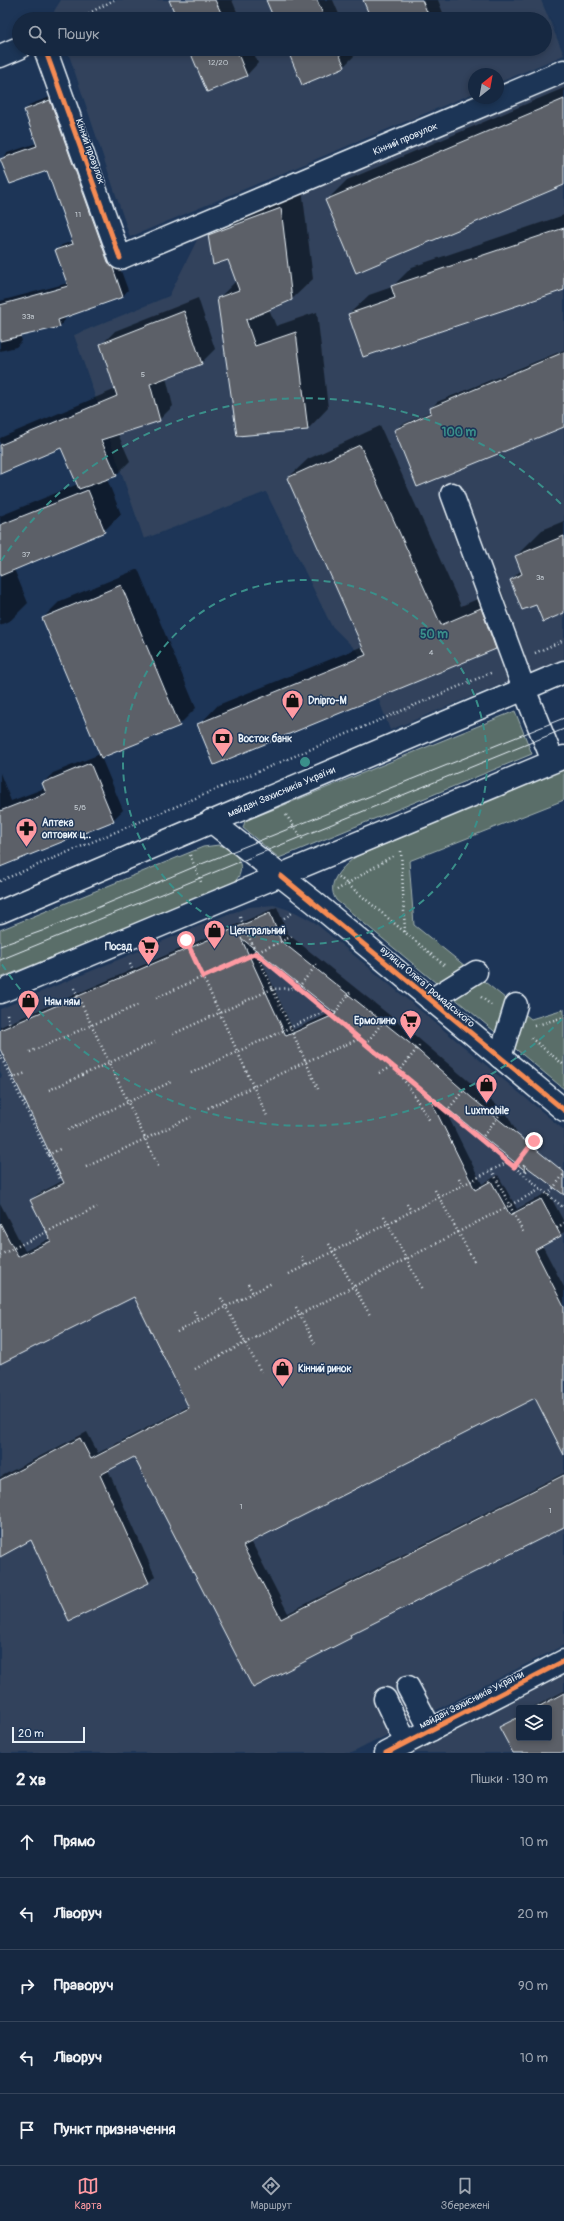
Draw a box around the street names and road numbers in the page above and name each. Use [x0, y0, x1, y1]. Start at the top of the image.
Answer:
street label: Кінний провулок [73, 117, 108, 186]
street label: Кінний провулок [371, 120, 440, 158]
street label: майдан Захисників України [226, 764, 338, 820]
street label: вулиця Олега Громадського [378, 944, 478, 1030]
street label: майдан Захисників України [417, 1668, 526, 1732]

